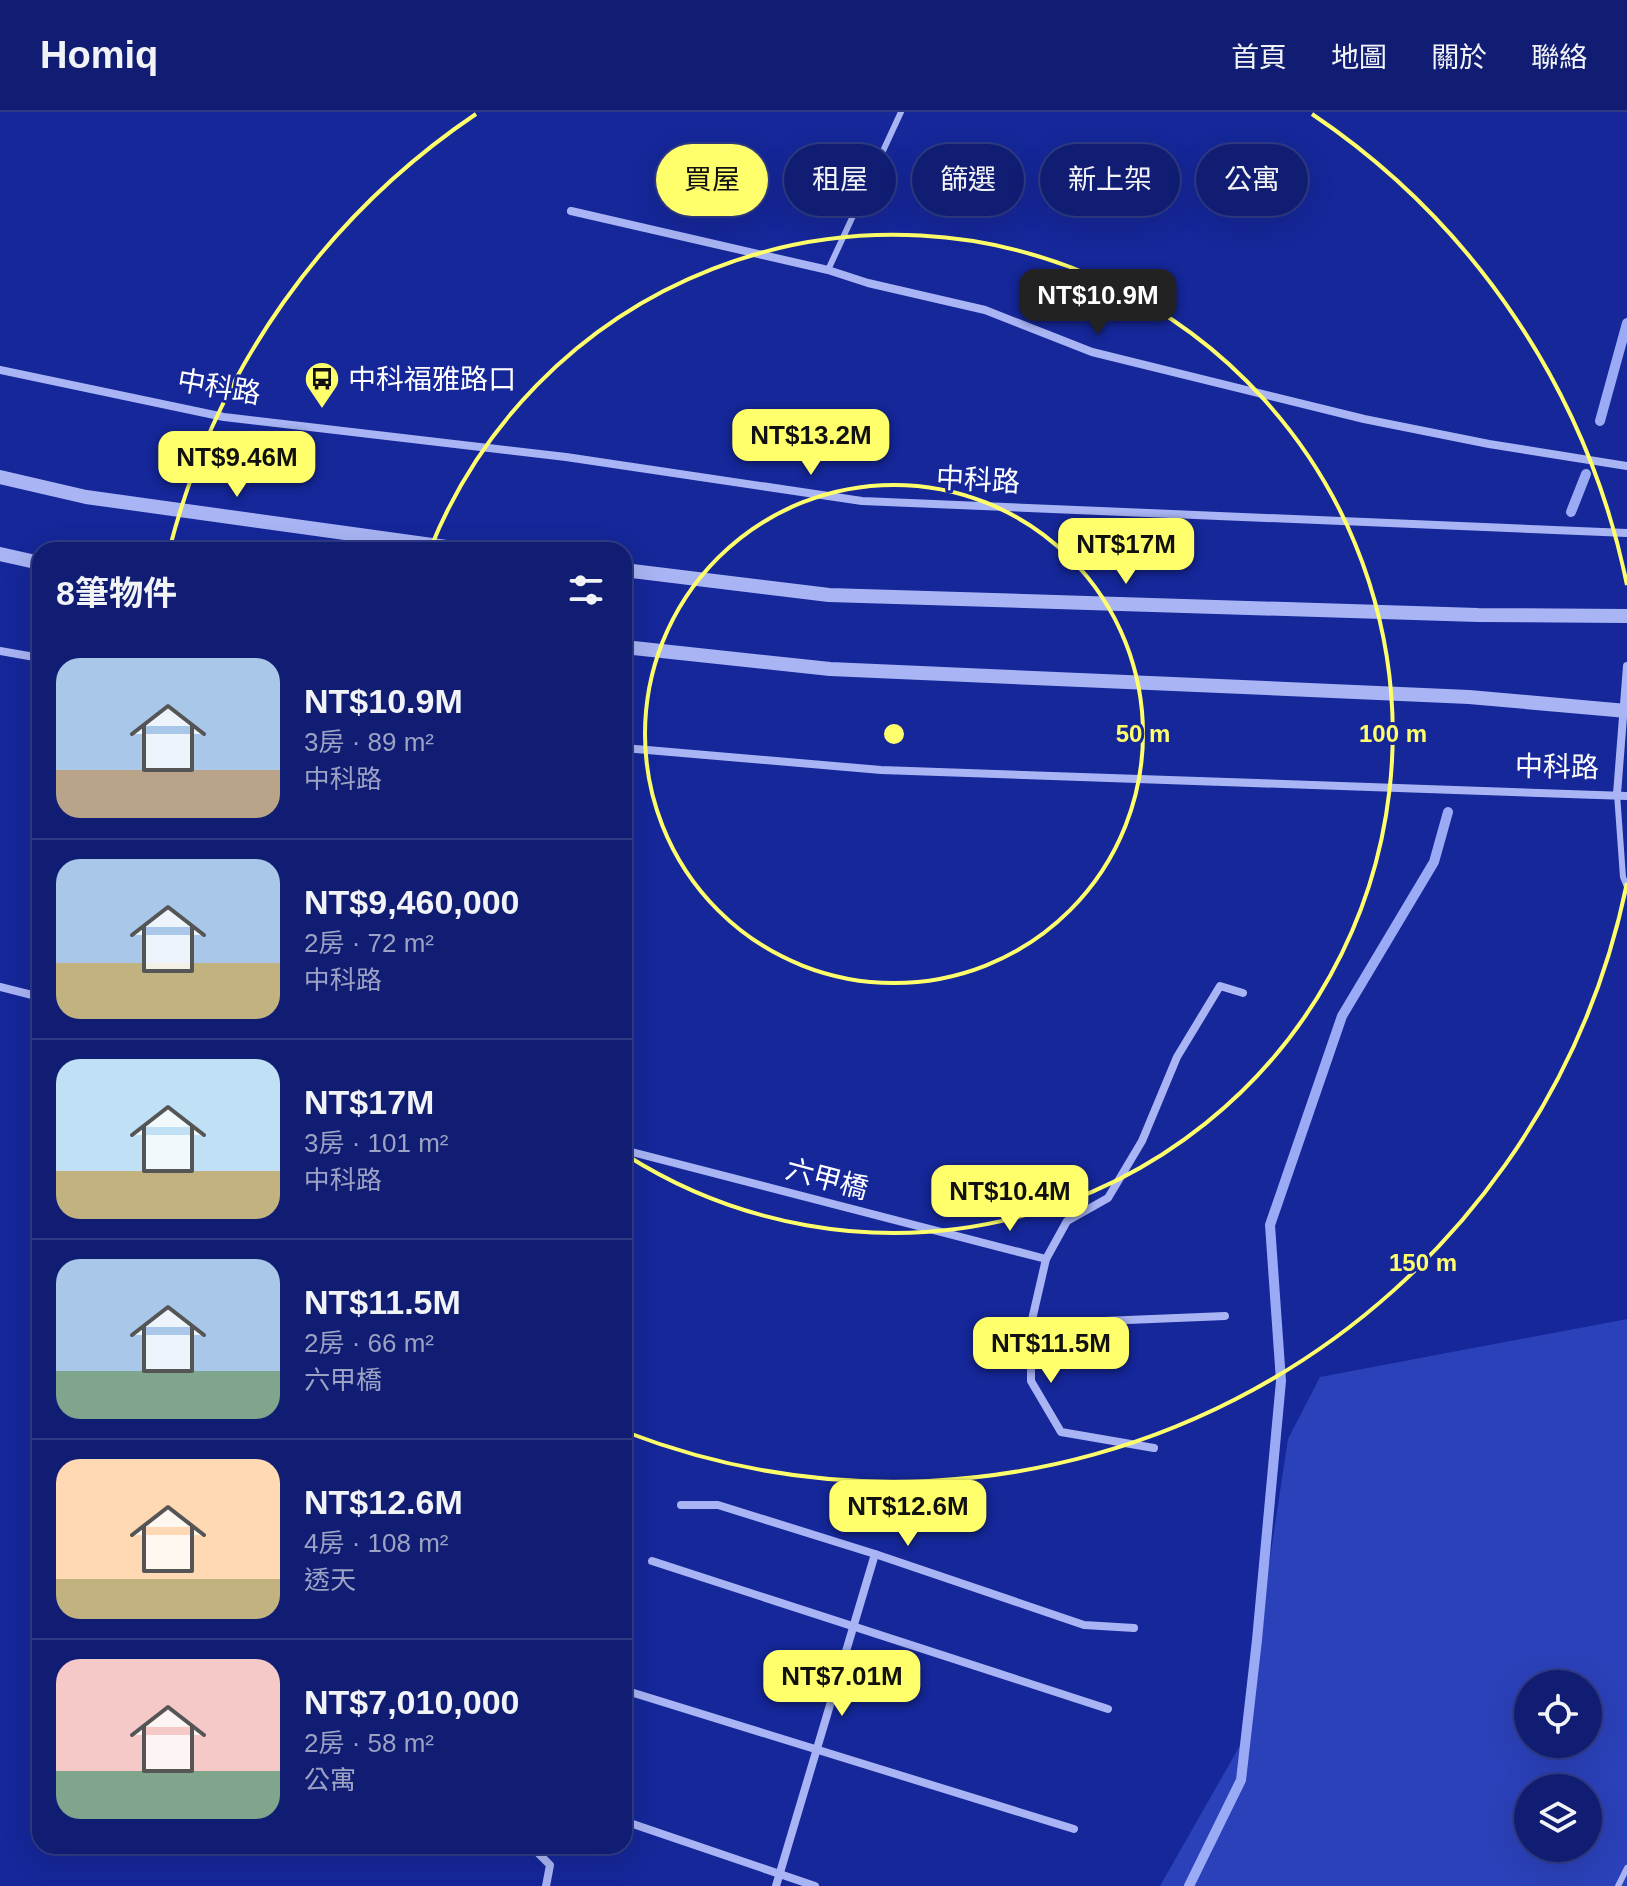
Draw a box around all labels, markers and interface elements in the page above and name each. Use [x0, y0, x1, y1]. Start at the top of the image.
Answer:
text: Homiq [40, 34, 158, 76]
text: 首頁 [1231, 42, 1287, 73]
text: 地圖 [1331, 42, 1387, 73]
text: 關於 [1431, 42, 1487, 73]
text: 聯絡 [1531, 42, 1587, 73]
chip: 買屋 [656, 144, 768, 216]
chip: 租屋 [784, 144, 896, 216]
chip: 篩選 [912, 144, 1024, 216]
chip: 新上架 [1040, 144, 1180, 216]
chip: 公寓 [1196, 144, 1308, 216]
pin: NT$10.9M [1015, 269, 1181, 337]
text: NT$10.9M [1037, 280, 1159, 310]
bus stop icon: 中科福雅路口 [303, 360, 341, 410]
street label: 中科路 [175, 364, 263, 410]
place label: 中科福雅路口 [348, 364, 516, 395]
pin: NT$13.2M [728, 409, 894, 477]
text: NT$13.2M [750, 420, 872, 450]
pin: NT$9.46M [154, 431, 320, 499]
text: NT$9.46M [176, 442, 298, 472]
street label: 中科路 [935, 462, 1021, 498]
pin: NT$17M [1061, 518, 1191, 586]
text: NT$17M [1076, 529, 1176, 559]
icon: filters [564, 568, 608, 612]
text: 8筆物件 [56, 574, 177, 612]
text: NT$10.9M [304, 682, 463, 720]
icon: home [120, 690, 216, 786]
centre of rings [880, 720, 908, 748]
text: 50 m [1116, 720, 1170, 747]
text: 100 m [1359, 720, 1427, 747]
text: 3房 · 89 m² [304, 727, 434, 757]
street label: 中科路 [1515, 751, 1599, 783]
text: 中科路 [304, 764, 382, 794]
text: NT$9,460,000 [304, 883, 520, 921]
icon: home [120, 891, 216, 987]
text: 2房 · 72 m² [304, 928, 434, 958]
text: 中科路 [304, 965, 382, 995]
text: NT$17M [304, 1083, 434, 1121]
icon: home [120, 1091, 216, 1187]
text: 3房 · 101 m² [304, 1128, 449, 1158]
street label: 六甲橋 [782, 1153, 872, 1205]
text: 中科路 [304, 1165, 382, 1195]
pin: NT$10.4M [927, 1165, 1093, 1233]
text: NT$10.4M [949, 1176, 1071, 1206]
text: 150 m [1389, 1249, 1457, 1276]
text: NT$11.5M [304, 1283, 461, 1321]
icon: home [120, 1291, 216, 1387]
pin: NT$11.5M [968, 1317, 1134, 1385]
text: 2房 · 66 m² [304, 1328, 434, 1358]
text: NT$11.5M [991, 1328, 1111, 1358]
text: 六甲橋 [304, 1365, 382, 1395]
pin: NT$12.6M [825, 1480, 991, 1548]
text: NT$12.6M [304, 1483, 463, 1521]
icon: home [120, 1491, 216, 1587]
text: NT$12.6M [847, 1491, 969, 1521]
text: 4房 · 108 m² [304, 1528, 449, 1558]
text: 透天 [304, 1565, 356, 1595]
pin: NT$7.01M [759, 1650, 925, 1718]
text: NT$7.01M [781, 1661, 903, 1691]
map controls [1514, 1670, 1602, 1862]
button: locate [1514, 1670, 1602, 1758]
text: NT$7,010,000 [304, 1683, 520, 1721]
icon: home [120, 1691, 216, 1787]
text: 2房 · 58 m² [304, 1728, 434, 1758]
text: 公寓 [304, 1765, 356, 1795]
button: layers [1514, 1774, 1602, 1862]

